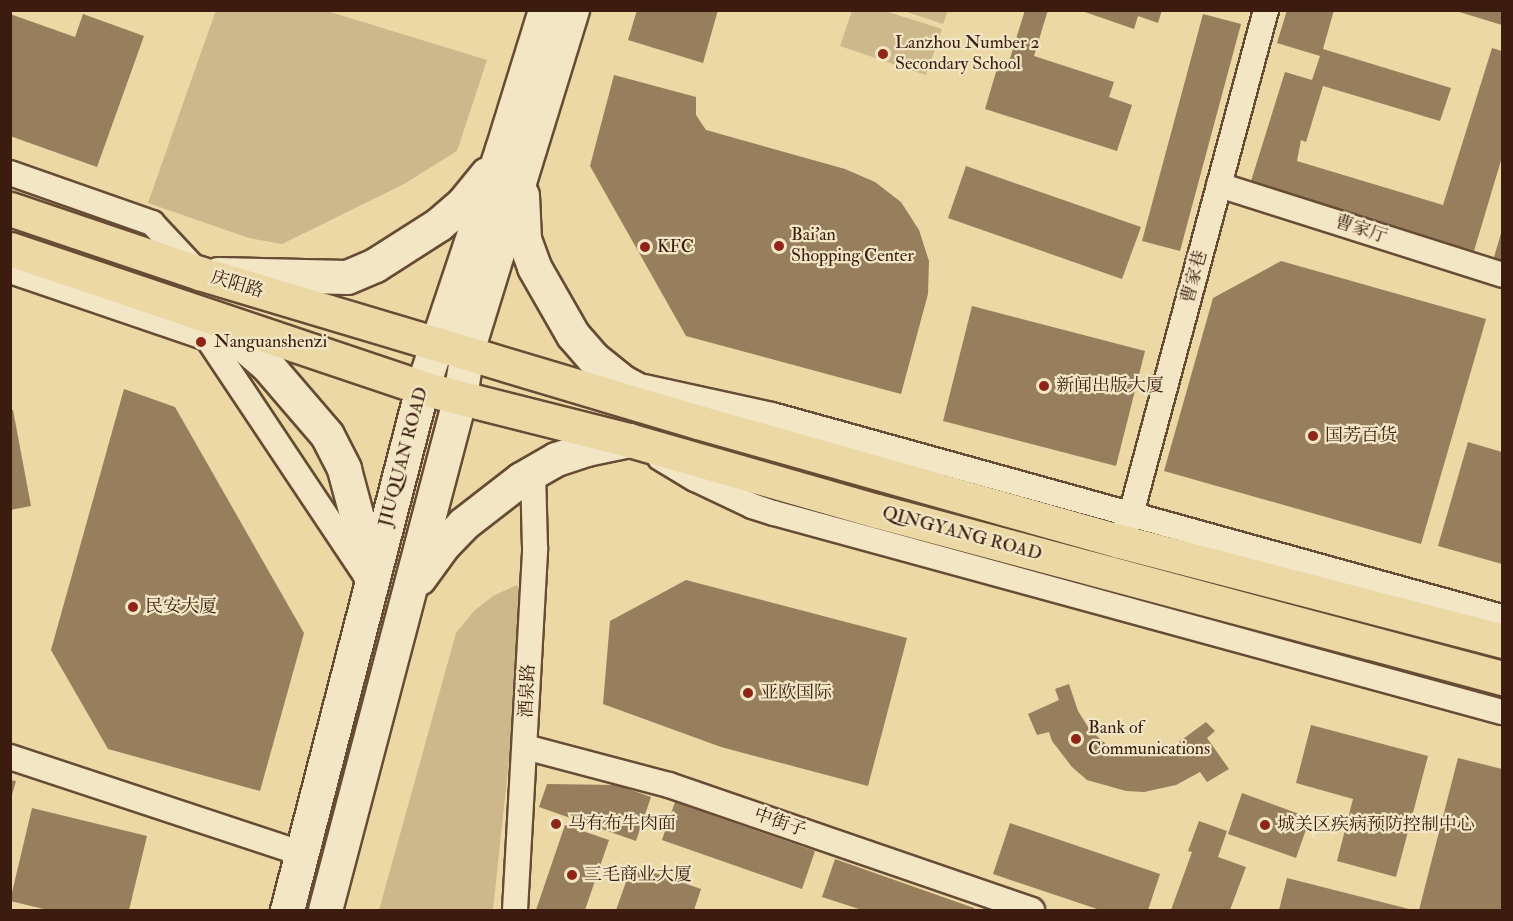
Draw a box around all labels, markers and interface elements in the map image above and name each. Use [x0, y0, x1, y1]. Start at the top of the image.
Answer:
place label: Lanzhou Number 2 Secondary School [895, 33, 1040, 76]
marker: Lanzhou Number 2 Secondary School [876, 47, 890, 61]
street label: 曹家厅 [1332, 211, 1390, 249]
place label: Bai'an Shopping Center [791, 225, 914, 268]
place label: KFC [657, 236, 694, 258]
marker: Bai'an Shopping Center [772, 239, 786, 253]
marker: KFC [638, 240, 652, 254]
street label: 曹家巷 [1178, 248, 1212, 306]
street label: 庆阳路 [208, 267, 266, 303]
place label: Nanguanshenzi [214, 331, 327, 353]
marker: Nanguanshenzi [192, 333, 210, 351]
place label: 新闻出版大厦 [1056, 375, 1164, 397]
marker: 新闻出版大厦 [1037, 379, 1051, 393]
street label: JIUQUAN ROAD [375, 385, 433, 529]
place label: 国芳百货 [1325, 425, 1397, 447]
marker: 国芳百货 [1306, 429, 1320, 443]
street label: QINGYANG ROAD [880, 502, 1044, 566]
place label: 民安大厦 [145, 596, 217, 618]
marker: 民安大厦 [126, 600, 140, 614]
street label: 酒泉路 [516, 663, 540, 719]
place label: 亚欧国际 [760, 682, 832, 704]
marker: 亚欧国际 [741, 686, 755, 700]
place label: Bank of Communications [1088, 718, 1210, 760]
marker: Bank of Communications [1069, 732, 1083, 746]
street label: 中街子 [751, 804, 809, 842]
place label: 马有布牛肉面 [568, 813, 676, 835]
place label: 城关区疾病预防控制中心 [1277, 814, 1475, 836]
marker: 马有布牛肉面 [549, 817, 563, 831]
marker: 城关区疾病预防控制中心 [1258, 818, 1272, 832]
place label: 三毛商业大厦 [584, 864, 692, 886]
marker: 三毛商业大厦 [565, 868, 579, 882]

